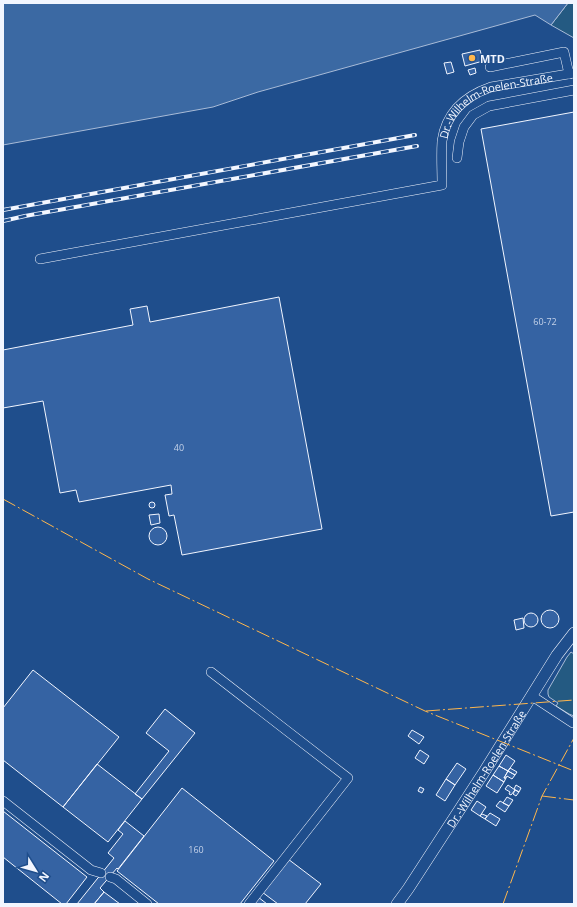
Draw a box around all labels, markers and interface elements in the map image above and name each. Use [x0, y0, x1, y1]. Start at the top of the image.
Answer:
place label: MTD [480, 51, 505, 66]
marker: MTD [467, 53, 477, 63]
street label: Dr.-Wilhelm-Roelen-Straße [435, 69, 554, 140]
house number: 60-72 [533, 315, 557, 328]
house number: 40 [174, 441, 184, 454]
street label: Dr.-Wilhelm-Roelen-Straße [443, 707, 529, 830]
house number: 160 [188, 843, 204, 856]
north arrow [16, 851, 56, 891]
text: N [36, 869, 53, 885]

